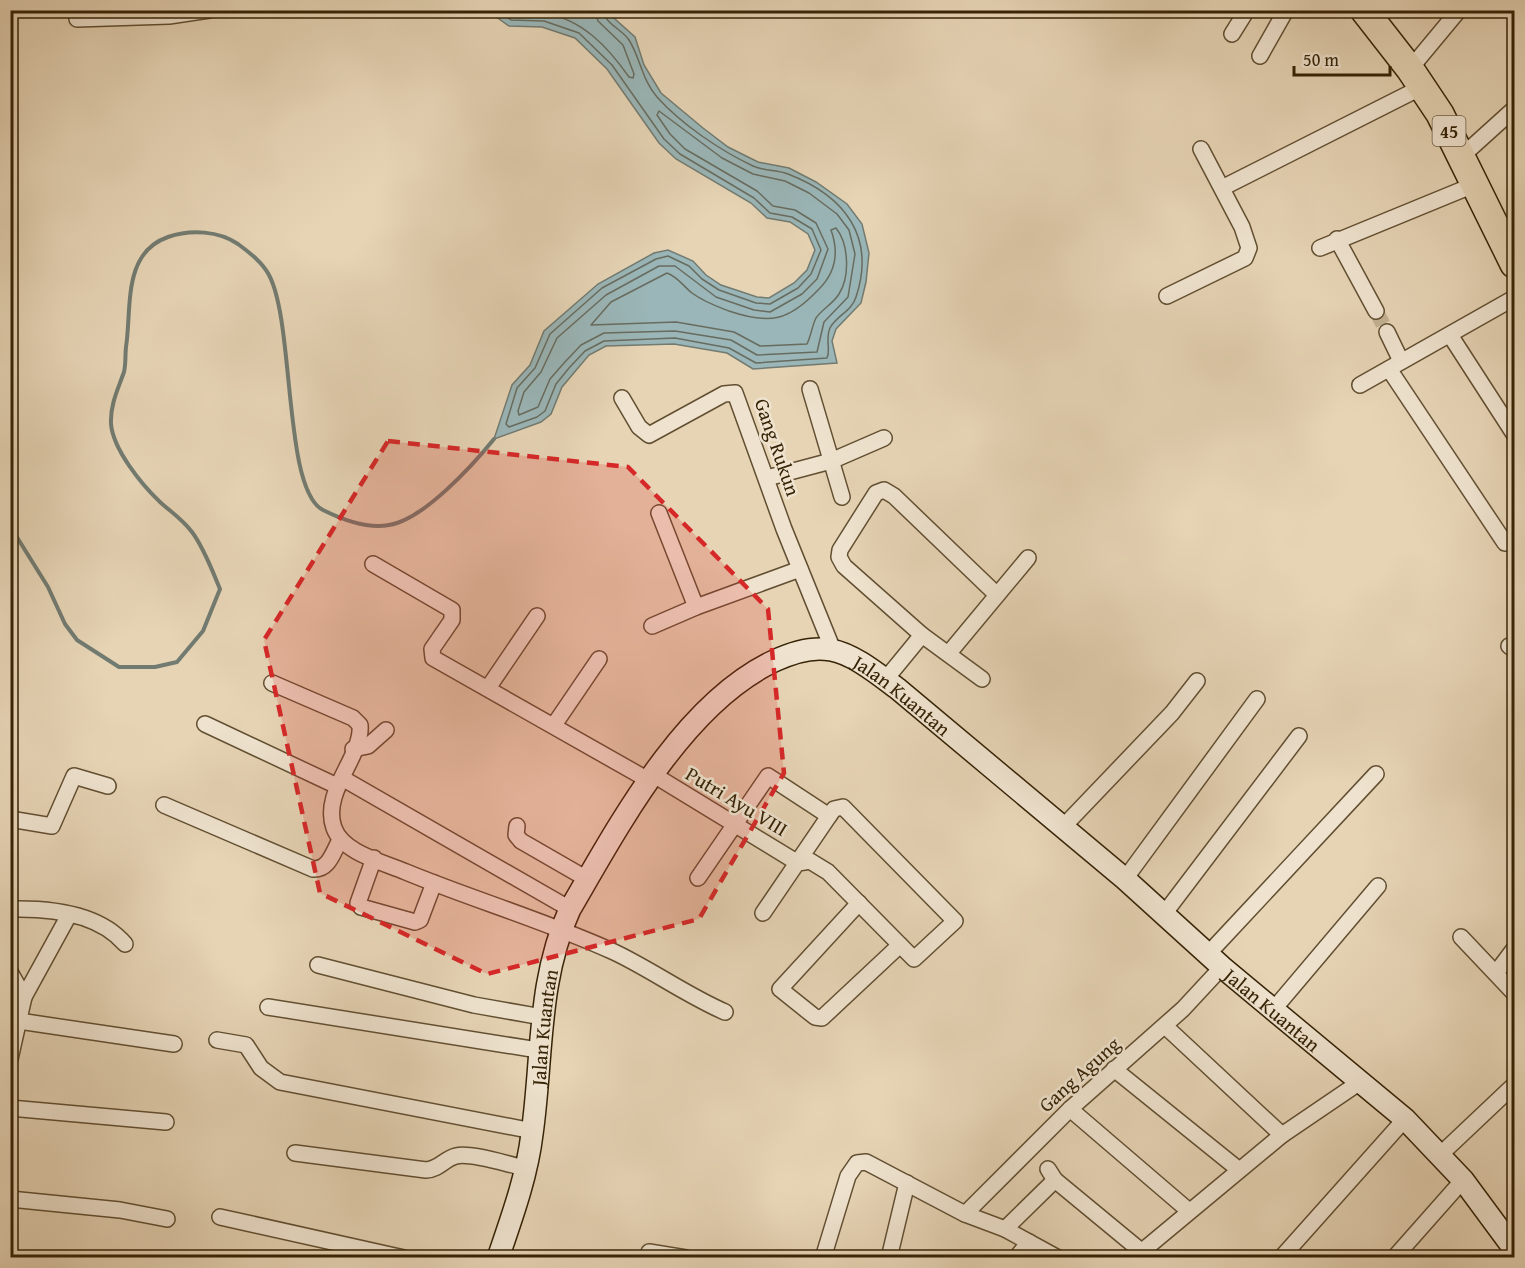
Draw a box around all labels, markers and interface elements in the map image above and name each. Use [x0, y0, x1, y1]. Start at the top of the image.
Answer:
scale bar [1294, 39, 1390, 77]
text: 50 m [1303, 46, 1339, 73]
road number: 45 [1432, 116, 1466, 146]
street label: Gang Rukun [748, 394, 808, 500]
street label: Jalan Kuantan [846, 645, 958, 742]
street label: Putri Ayu VIII [680, 759, 794, 843]
street label: Jalan Kuantan [1216, 958, 1327, 1058]
street label: Jalan Kuantan [522, 966, 565, 1090]
street label: Gang Agung [1032, 1029, 1126, 1119]

